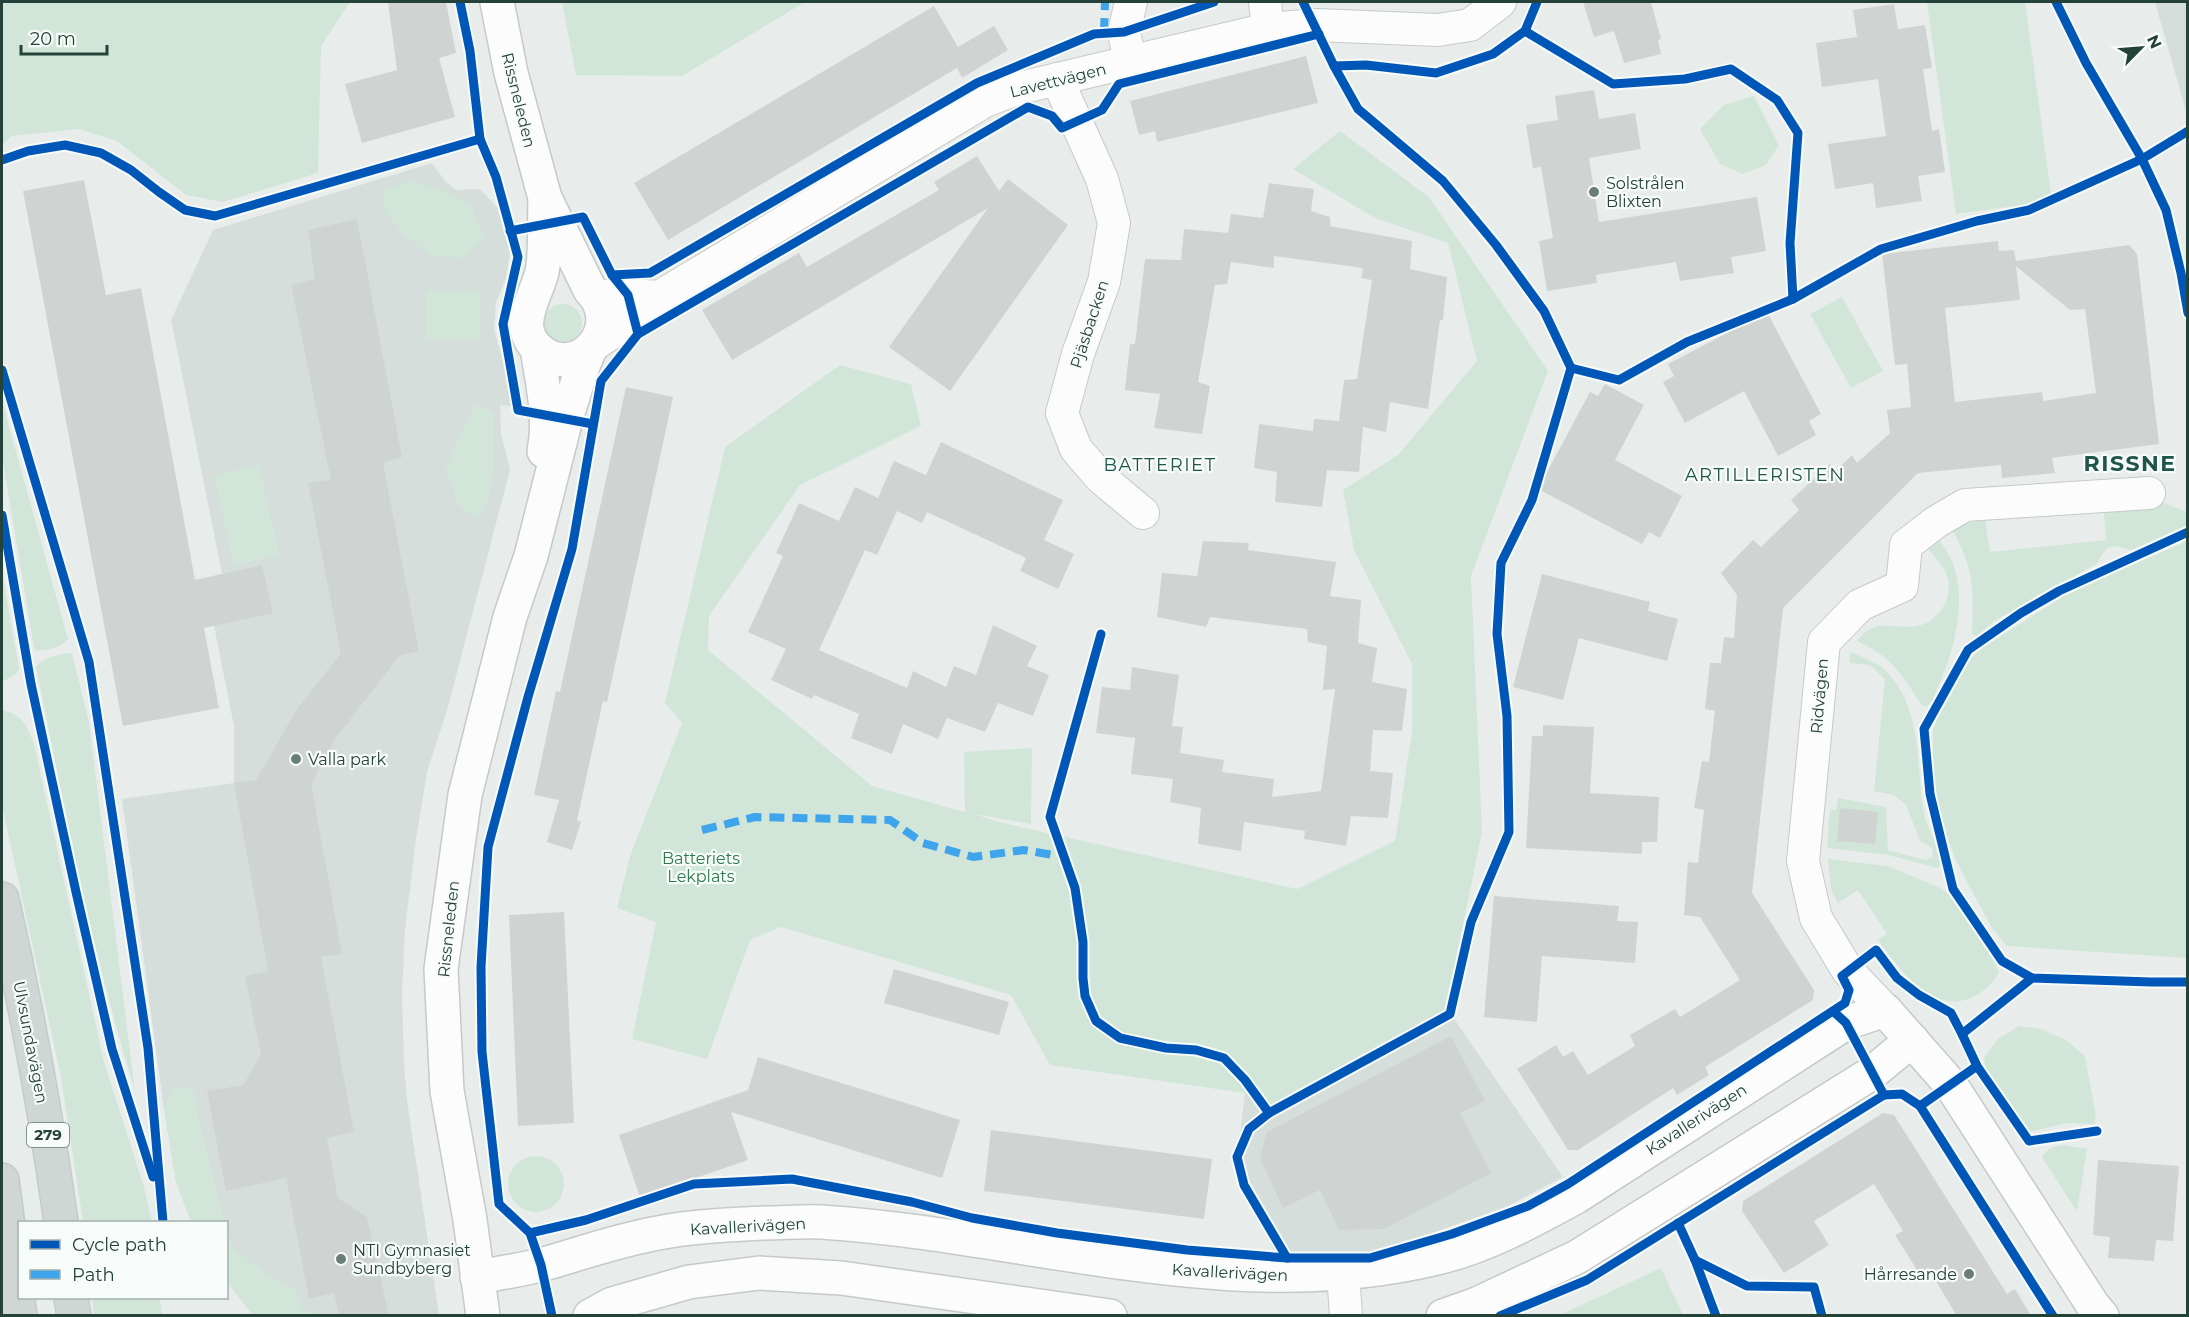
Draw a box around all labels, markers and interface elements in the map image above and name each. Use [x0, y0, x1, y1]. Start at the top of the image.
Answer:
scale bar [21, 18, 106, 56]
north arrow [2111, 18, 2171, 78]
text: 20 m [30, 28, 76, 50]
text: N [2143, 32, 2165, 52]
street label: Rissneleden [498, 51, 539, 150]
street label: Lavettvägen [1008, 59, 1108, 102]
place label: Solstrålen Blixten [1606, 174, 1684, 211]
marker: Solstrålen Blixten [1587, 185, 1601, 199]
street label: Pjäsbacken [1066, 278, 1113, 371]
district label: RISSNE [2084, 450, 2177, 477]
district label: BATTERIET [1104, 454, 1216, 476]
district label: ARTILLERISTEN [1685, 464, 1845, 486]
street label: Ridvägen [1807, 657, 1832, 735]
place label: Valla park [308, 750, 386, 769]
marker: Valla park [289, 752, 303, 766]
park label: Batteriets Lekplats [662, 849, 740, 886]
street label: Rissneleden [434, 880, 463, 978]
street label: Ulvsundavägen [9, 979, 52, 1105]
street label: Kavallerivägen [1642, 1080, 1750, 1159]
road number: 279 [27, 1123, 69, 1147]
street label: Kavallerivägen [689, 1214, 807, 1239]
legend [18, 1221, 228, 1299]
text: Cycle path [72, 1234, 167, 1256]
place label: NTI Gymnasiet Sundbyberg [353, 1241, 471, 1278]
marker: NTI Gymnasiet Sundbyberg [334, 1252, 348, 1266]
street label: Kavallerivägen [1171, 1260, 1289, 1285]
text: Path [72, 1264, 115, 1286]
place label: Hårresande [1864, 1265, 1957, 1284]
marker: Hårresande [1962, 1267, 1976, 1281]

